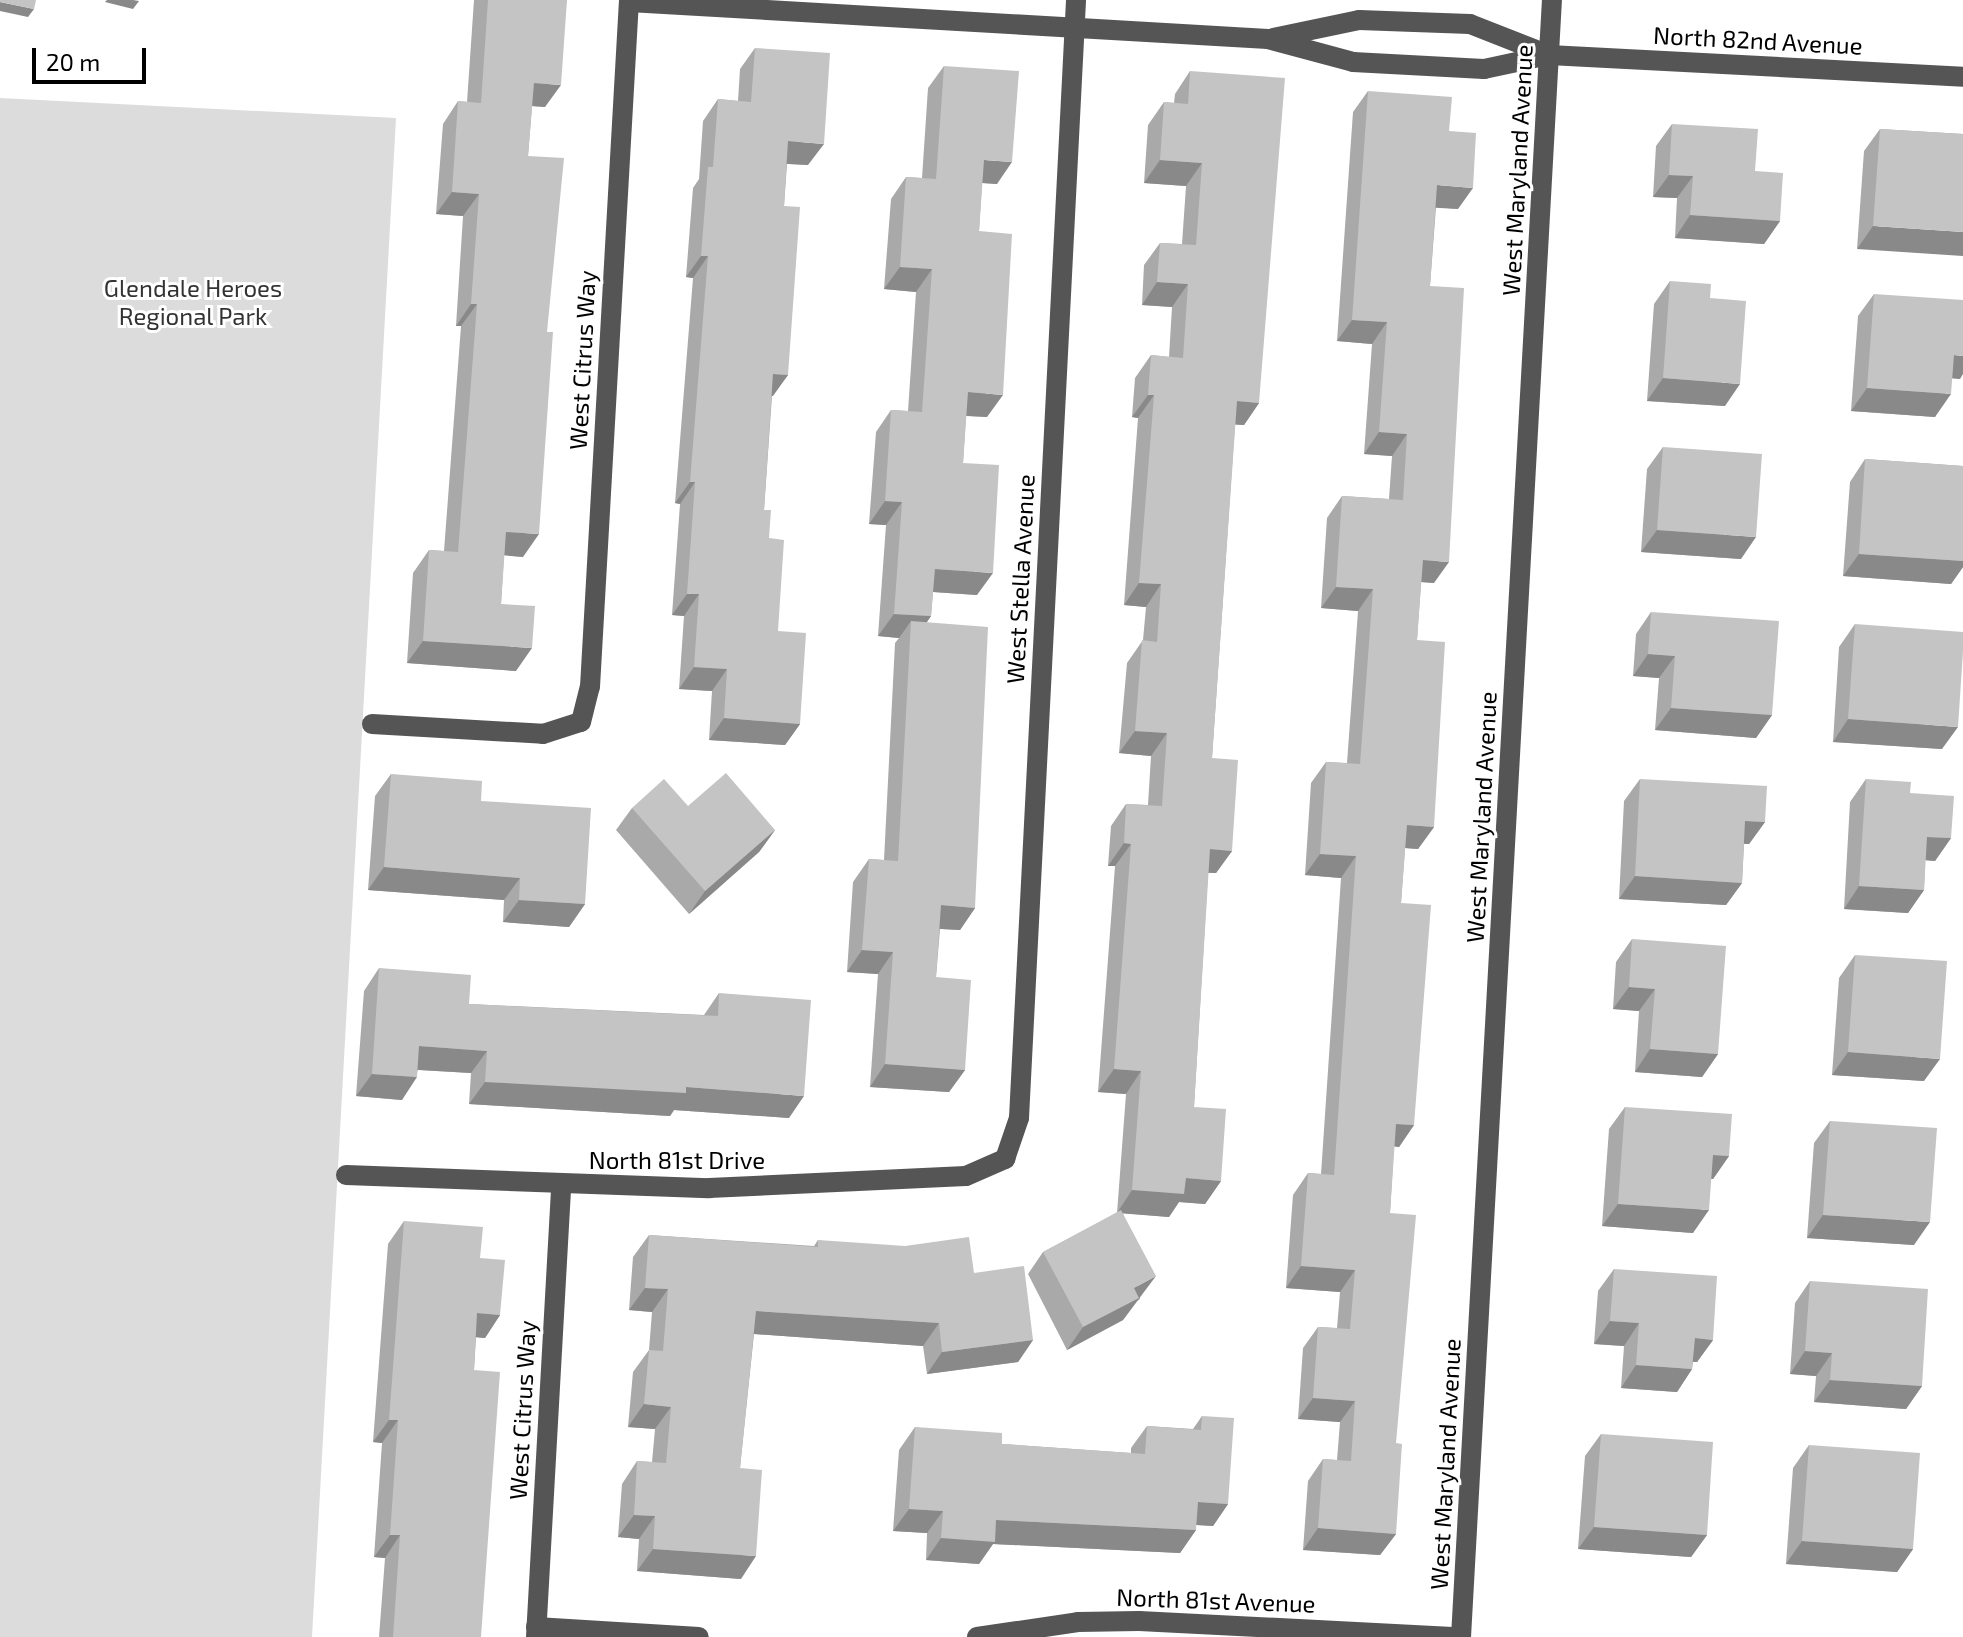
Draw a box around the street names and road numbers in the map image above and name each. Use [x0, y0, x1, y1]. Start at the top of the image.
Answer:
street label: North 82nd Avenue [1652, 20, 1864, 60]
street label: West Maryland Avenue [1496, 43, 1538, 297]
street label: West Citrus Way [563, 269, 601, 451]
street label: West Stella Avenue [1000, 473, 1040, 685]
street label: West Maryland Avenue [1460, 690, 1502, 944]
street label: North 81st Drive [589, 1146, 765, 1174]
street label: West Citrus Way [503, 1319, 541, 1501]
street label: West Maryland Avenue [1424, 1337, 1466, 1591]
street label: North 81st Avenue [1116, 1582, 1316, 1618]

